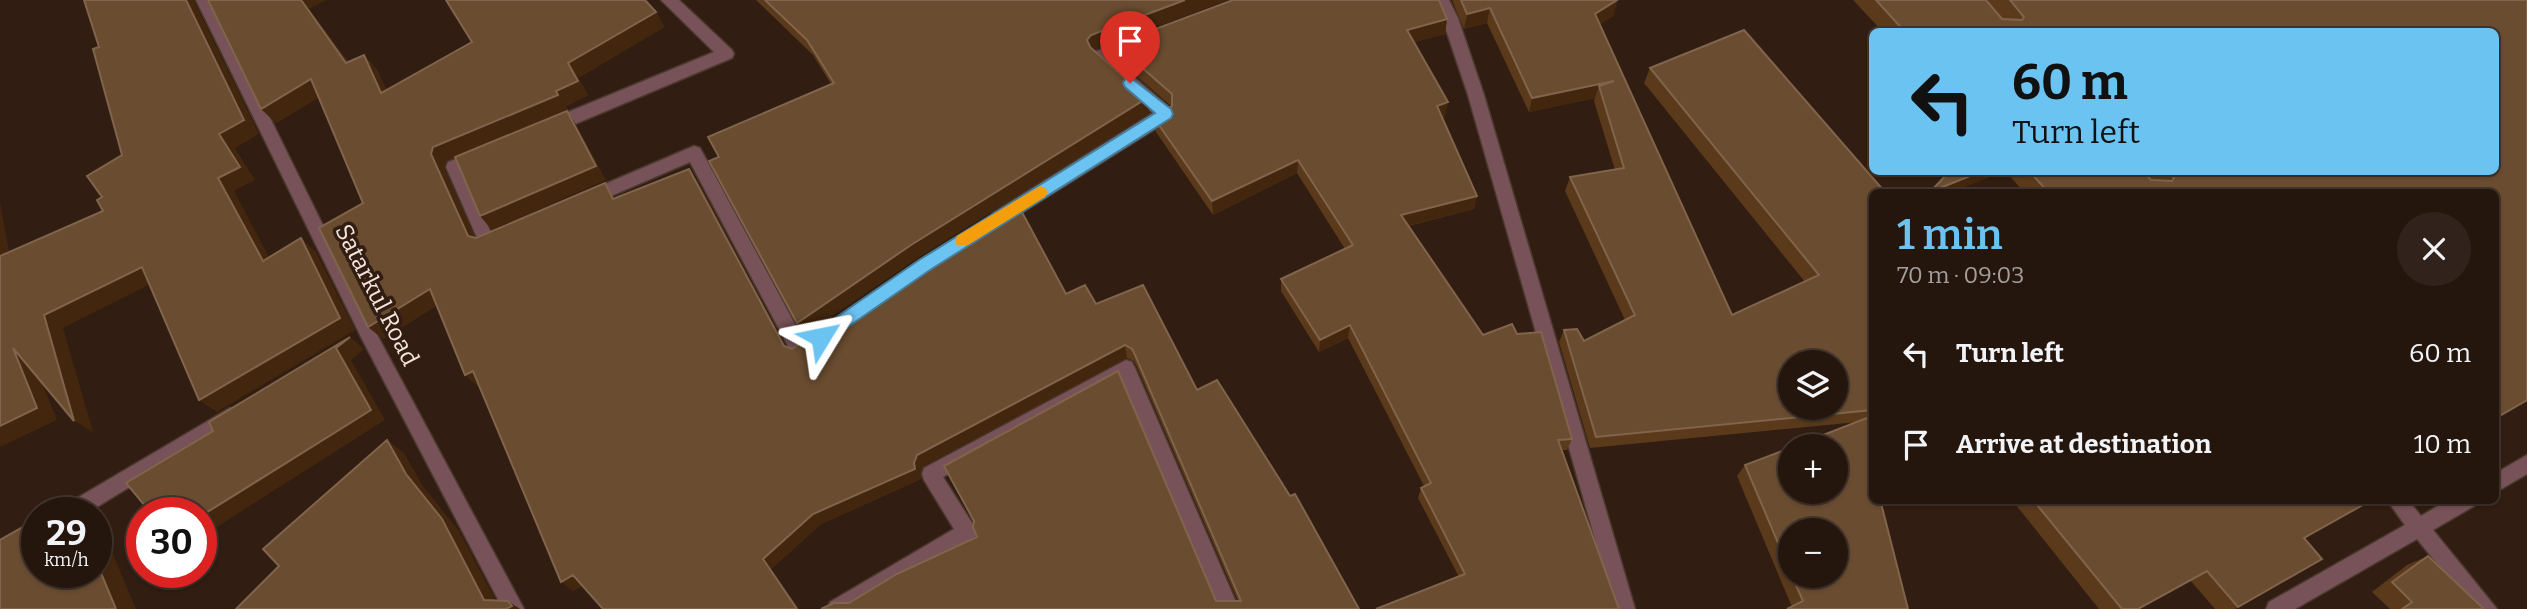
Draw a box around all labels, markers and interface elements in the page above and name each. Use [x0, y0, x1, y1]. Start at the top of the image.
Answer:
pin [1100, 11, 1160, 83]
icon: arrive [1111, 22, 1149, 60]
text: 60 m [2012, 53, 2128, 112]
icon: left [1897, 56, 1988, 147]
text: Turn left [2012, 113, 2140, 151]
text: 1 min [1897, 210, 2003, 260]
button: close [2397, 212, 2471, 286]
street label: Satarkul Road [329, 220, 425, 370]
text: 70 m · 09:03 [1897, 261, 2024, 289]
position arrow [784, 300, 858, 374]
icon: left [1897, 335, 1935, 373]
text: Turn left [1956, 338, 2064, 369]
text: 60 m [2409, 338, 2471, 369]
map controls [1778, 350, 1848, 588]
button: layers [1778, 350, 1848, 420]
icon: arrive [1897, 426, 1935, 464]
text: Arrive at destination [1956, 429, 2211, 460]
text: 10 m [2414, 429, 2471, 460]
button: + [1778, 434, 1848, 504]
speed limit sign: 30 [126, 497, 217, 588]
text: 29 [46, 512, 87, 554]
button: − [1778, 518, 1848, 588]
text: km/h [44, 549, 89, 571]

